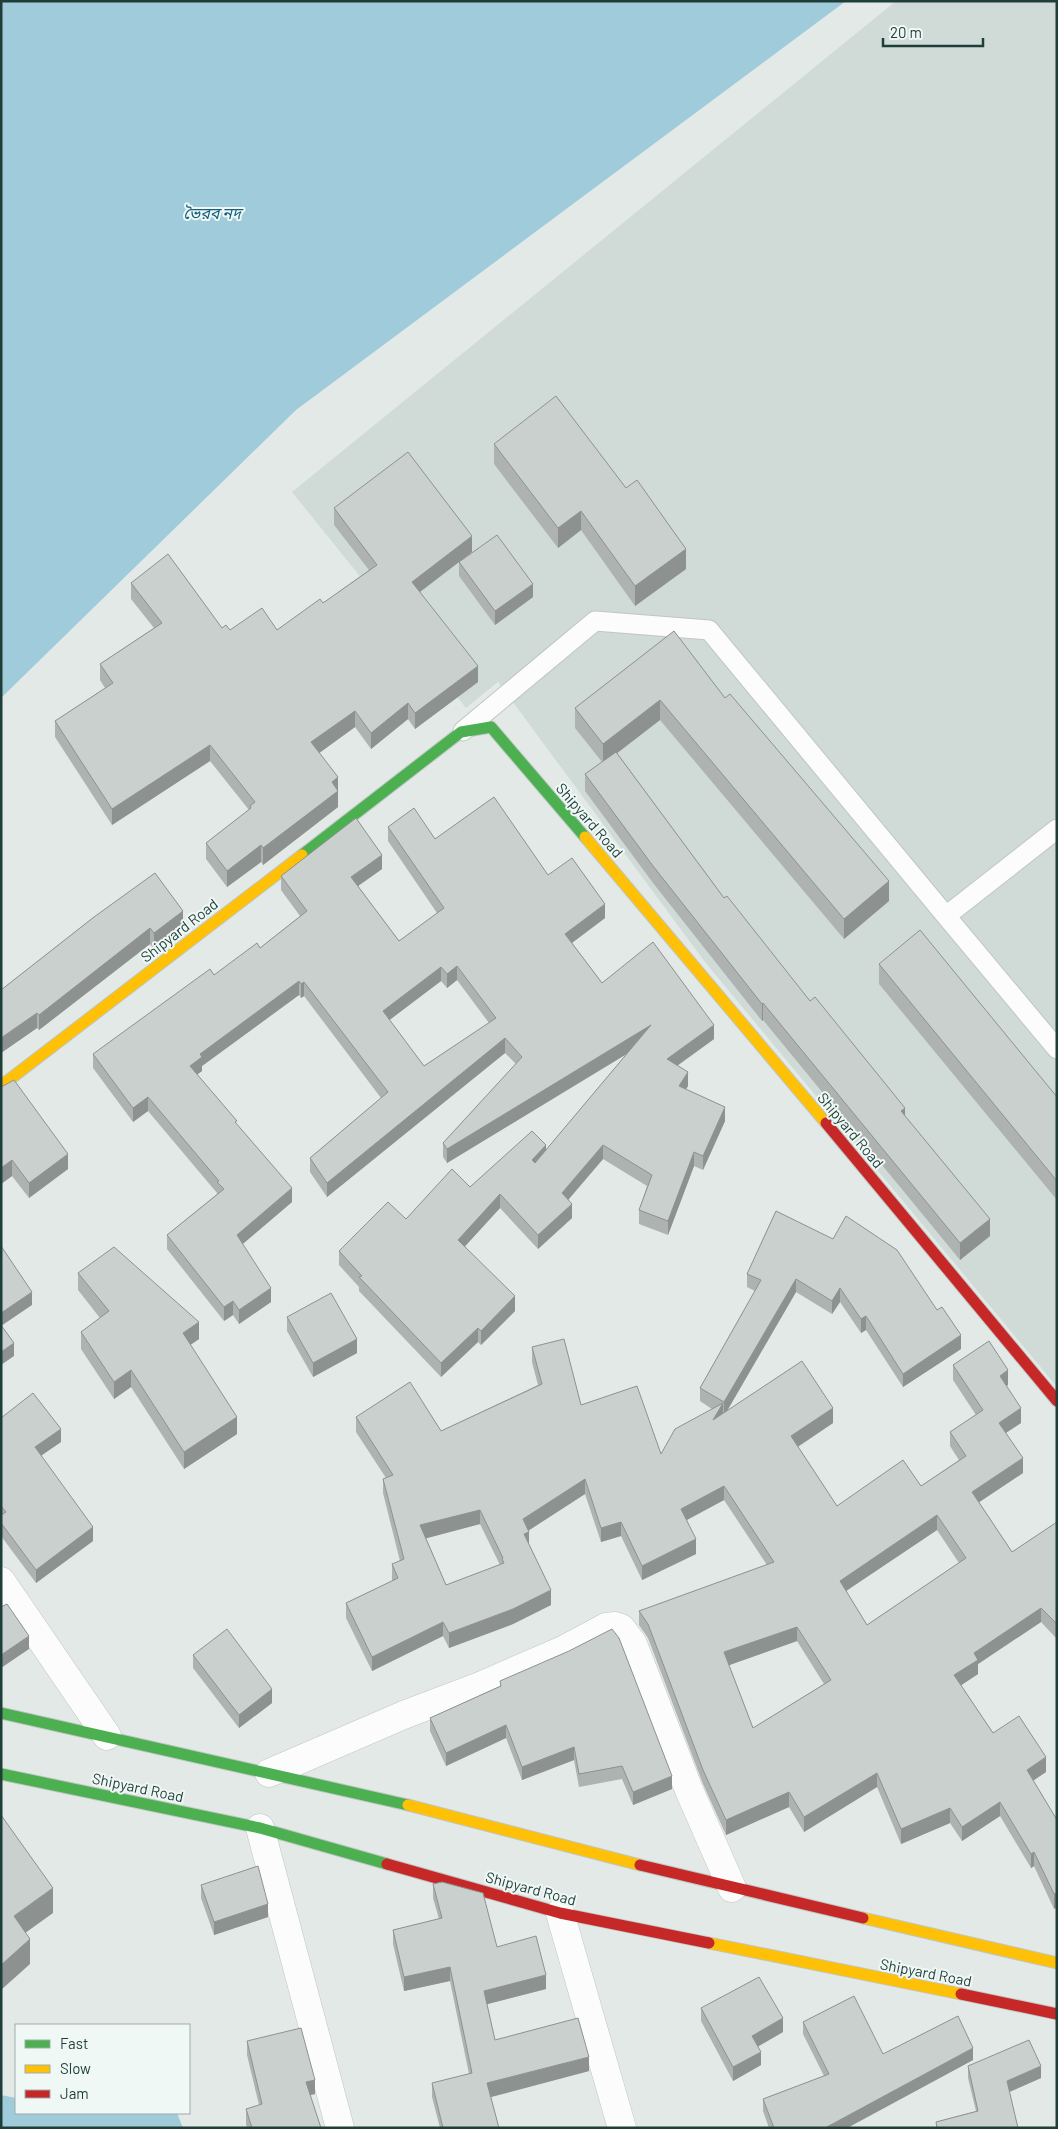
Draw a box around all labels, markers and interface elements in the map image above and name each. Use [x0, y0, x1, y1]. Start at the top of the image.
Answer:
scale bar [883, 15, 983, 47]
text: 20 m [890, 23, 922, 41]
water label: ভৈরব নদ [183, 203, 244, 222]
street label: Shipyard Road [553, 779, 627, 861]
street label: Shipyard Road [137, 894, 221, 966]
street label: Shipyard Road [814, 1089, 888, 1171]
street label: Shipyard Road [91, 1769, 185, 1805]
street label: Shipyard Road [484, 1867, 578, 1909]
street label: Shipyard Road [879, 1954, 973, 1990]
legend [15, 2024, 190, 2114]
text: Fast [60, 2034, 88, 2052]
text: Slow [60, 2059, 91, 2077]
text: Jam [60, 2084, 89, 2102]

